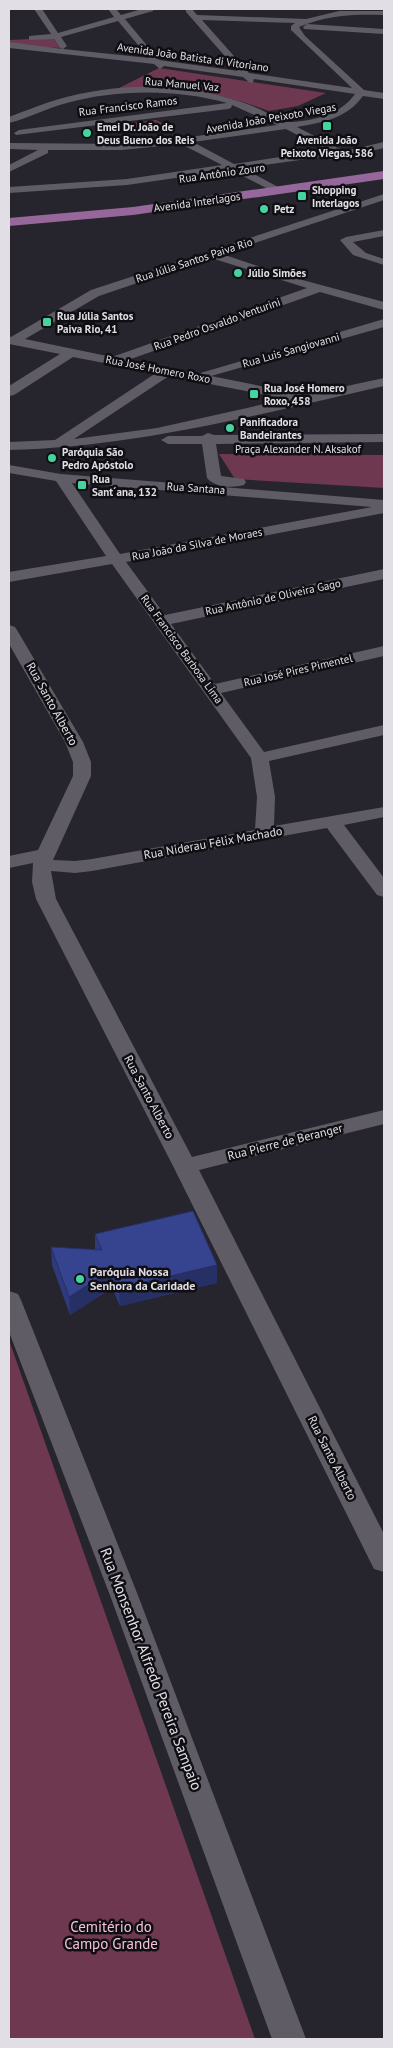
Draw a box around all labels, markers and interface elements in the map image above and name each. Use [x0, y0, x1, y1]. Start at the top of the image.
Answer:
street label: Avenida João Batista di Vitoriano [116, 39, 270, 75]
street label: Rua Manuel Vaz [144, 74, 220, 94]
street label: Rua Francisco Ramos [78, 93, 178, 119]
street label: Avenida João Peixoto Viegas [205, 100, 337, 136]
place label: Emei Dr. João de Deus Bueno dos Reis [97, 120, 195, 147]
marker: Avenida João Peixoto Viegas, 586 [321, 120, 333, 132]
marker: Emei Dr. João de Deus Bueno dos Reis [81, 127, 93, 139]
place label: Avenida João Peixoto Viegas, 586 [281, 133, 373, 160]
street label: Rua Antônio Zouro [178, 160, 266, 186]
place label: Shopping Interlagos [312, 183, 360, 210]
street label: Avenida Interlagos [153, 189, 242, 215]
marker: Shopping Interlagos [296, 190, 308, 202]
place label: Petz [274, 202, 294, 216]
marker: Petz [258, 203, 270, 215]
street label: Rua Júlia Santos Paiva Rio [134, 234, 254, 286]
place label: Júlio Simões [247, 266, 307, 280]
marker: Júlio Simões [232, 267, 244, 279]
street label: Rua Pedro Osvaldo Venturini [152, 295, 282, 353]
place label: Rua Júlia Santos Paiva Rio, 41 [57, 309, 134, 336]
marker: Rua Júlia Santos Paiva Rio, 41 [41, 316, 53, 328]
street label: Rua Luis Sangiovanni [241, 329, 341, 371]
street label: Rua José Homero Roxo [104, 352, 212, 386]
place label: Rua José Homero Roxo, 458 [264, 381, 345, 408]
marker: Rua José Homero Roxo, 458 [248, 388, 260, 400]
place label: Panificadora Bandeirantes [240, 415, 302, 442]
marker: Panificadora Bandeirantes [224, 422, 236, 434]
street label: Praça Alexander N. Aksakof [235, 442, 361, 456]
place label: Paróquia São Pedro Apóstolo [62, 445, 134, 472]
marker: Paróquia São Pedro Apóstolo [46, 452, 58, 464]
place label: Rua Sant´ana, 132 [92, 472, 157, 499]
marker: Rua Sant´ana, 132 [76, 479, 88, 491]
street label: Rua Santana [166, 479, 226, 497]
street label: Rua João da Silva de Moraes [131, 524, 264, 564]
street label: Rua Antônio de Oliveira Gago [204, 576, 342, 618]
street label: Rua Francisco Barbosa Lima [138, 592, 226, 706]
street label: Rua José Pires Pimentel [242, 651, 354, 689]
street label: Rua Santo Alberto [23, 660, 81, 748]
street label: Rua Niderau Félix Machado [142, 823, 283, 862]
street label: Rua Santo Alberto [121, 1052, 178, 1141]
street label: Rua Pierre de Beranger [226, 1120, 344, 1163]
place label: Paróquia Nossa Senhora da Caridade [90, 1264, 195, 1293]
marker: Paróquia Nossa Senhora da Caridade [74, 1273, 86, 1285]
street label: Rua Santo Alberto [305, 1413, 360, 1502]
street label: Rua Monsenhor Alfredo Pereira Sampaio [96, 1545, 207, 1793]
park label: Cemitério do Campo Grande [64, 1917, 158, 1953]

